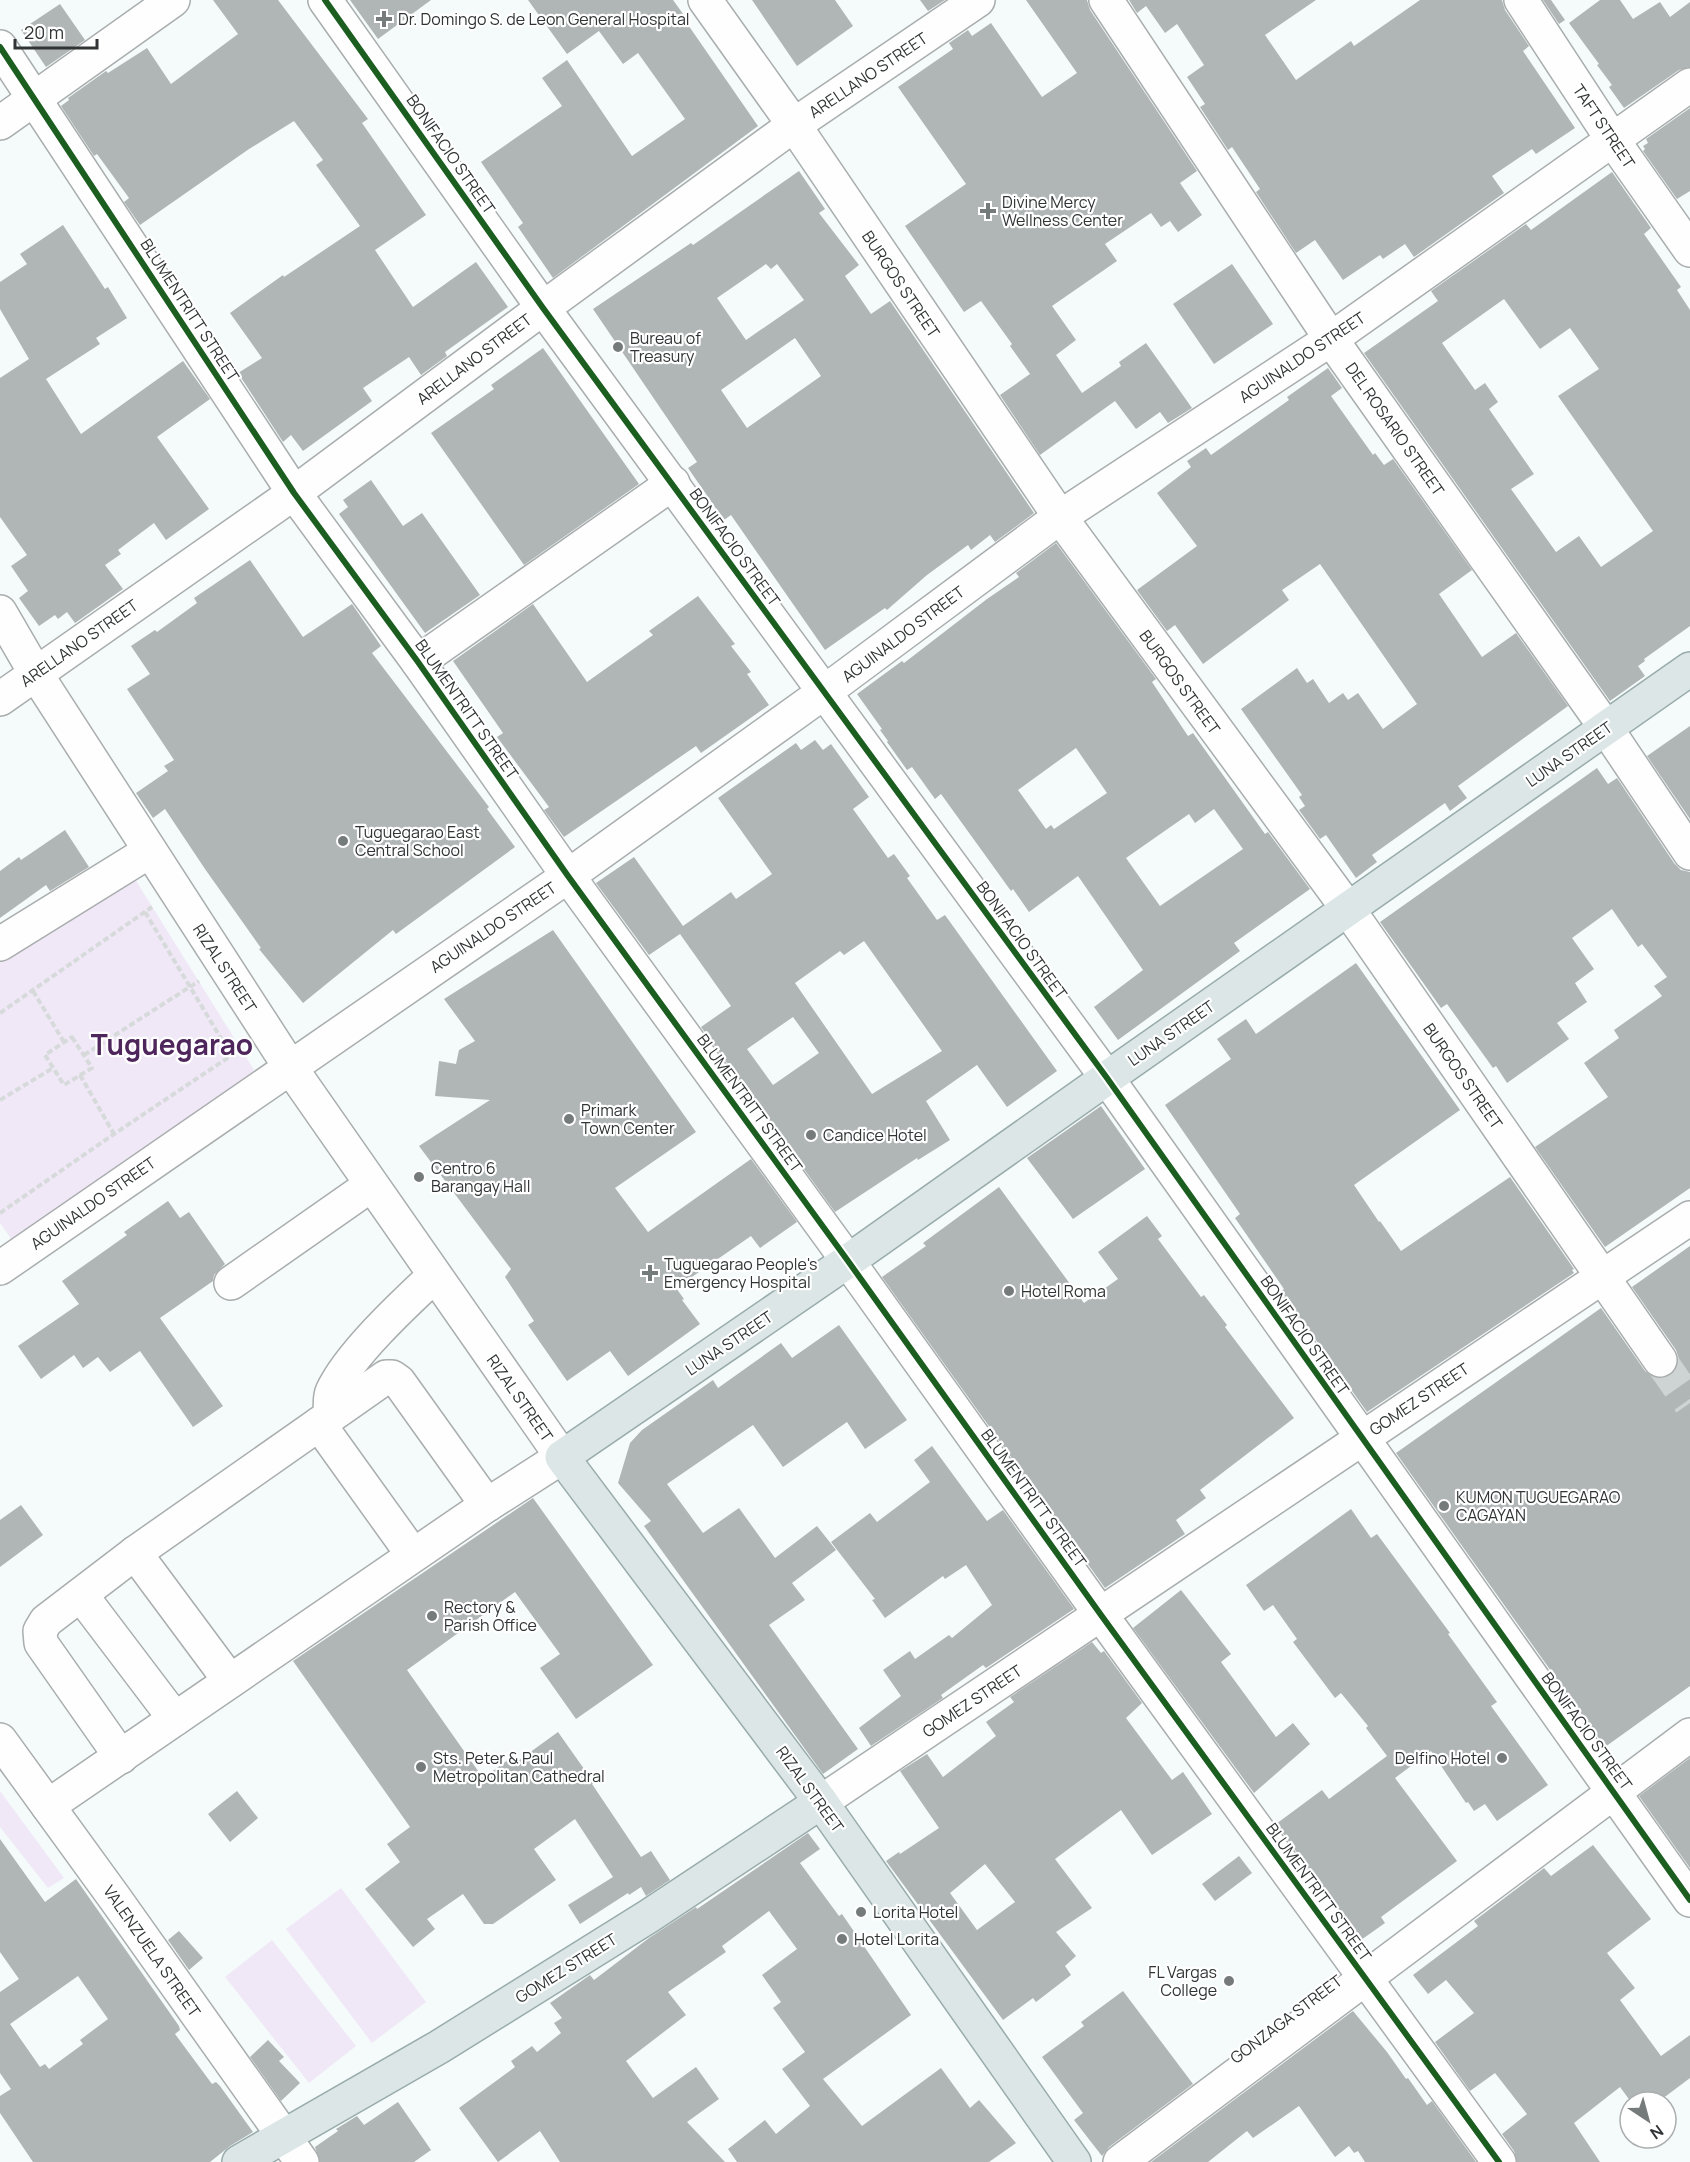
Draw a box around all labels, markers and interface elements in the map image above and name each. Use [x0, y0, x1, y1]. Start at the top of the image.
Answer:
place label: Dr. Domingo S. de Leon General Hospital [398, 8, 690, 30]
marker: Dr. Domingo S. de Leon General Hospital [375, 10, 393, 28]
scale bar [15, 12, 98, 50]
text: 20 m [24, 20, 64, 44]
street label: ARELLANO STREET [804, 27, 932, 123]
street label: TAFT STREET [1568, 80, 1640, 173]
street label: BONIFACIO STREET [402, 90, 501, 218]
place label: Divine Mercy Wellness Center [1002, 191, 1123, 231]
marker: Divine Mercy Wellness Center [979, 202, 997, 220]
street label: BURGOS STREET [857, 226, 945, 342]
street label: BLUMENTRITT STREET [136, 234, 245, 386]
street label: AGUINALDO STREET [1234, 306, 1370, 408]
street label: ARELLANO STREET [412, 308, 536, 410]
place label: Bureau of Treasury [630, 327, 701, 367]
marker: Bureau of Treasury [611, 340, 625, 354]
street label: DEL ROSARIO STREET [1341, 358, 1450, 500]
street label: BONIFACIO STREET [685, 483, 786, 611]
street label: AGUINALDO STREET [837, 580, 969, 687]
street label: ARELLANO STREET [16, 594, 143, 692]
street label: BURGOS STREET [1135, 625, 1226, 739]
street label: BLUMENTRITT STREET [410, 635, 524, 784]
street label: LUNA STREET [1521, 716, 1617, 792]
place label: Tuguegarao East Central School [355, 821, 480, 861]
marker: Tuguegarao East Central School [336, 834, 350, 848]
street label: AGUINALDO STREET [425, 876, 561, 978]
street label: BONIFACIO STREET [972, 876, 1073, 1004]
street label: RIZAL STREET [188, 919, 262, 1017]
street label: LUNA STREET [1123, 995, 1219, 1071]
street label: BURGOS STREET [1418, 1019, 1508, 1134]
district label: Tuguegarao [91, 1025, 253, 1063]
street label: BLUMENTRITT STREET [692, 1029, 808, 1177]
place label: Primark Town Center [581, 1099, 675, 1139]
marker: Primark Town Center [562, 1112, 576, 1126]
place label: Candice Hotel [823, 1124, 927, 1146]
marker: Candice Hotel [804, 1128, 818, 1142]
street label: AGUINALDO STREET [26, 1151, 160, 1254]
place label: Centro 6 Barangay Hall [431, 1157, 530, 1197]
marker: Centro 6 Barangay Hall [412, 1170, 426, 1184]
place label: Tuguegarao People's Emergency Hospital [664, 1253, 817, 1293]
marker: Tuguegarao People's Emergency Hospital [641, 1264, 659, 1282]
street label: BONIFACIO STREET [1256, 1271, 1355, 1399]
place label: Hotel Roma [1021, 1280, 1106, 1302]
marker: Hotel Roma [1002, 1284, 1016, 1298]
street label: LUNA STREET [681, 1305, 777, 1380]
street label: RIZAL STREET [482, 1350, 558, 1446]
street label: GOMEZ STREET [1365, 1357, 1473, 1440]
street label: BLUMENTRITT STREET [976, 1424, 1092, 1572]
place label: KUMON TUGUEGARAO CAGAYAN [1456, 1486, 1621, 1526]
marker: KUMON TUGUEGARAO CAGAYAN [1437, 1499, 1451, 1513]
place label: Rectory & Parish Office [444, 1596, 537, 1636]
marker: Rectory & Parish Office [425, 1609, 439, 1623]
street label: GOMEZ STREET [918, 1659, 1026, 1742]
street label: BONIFACIO STREET [1537, 1667, 1638, 1795]
street label: RIZAL STREET [771, 1741, 849, 1837]
place label: Sts. Peter & Paul Metropolitan Cathedral [433, 1747, 605, 1787]
place label: Delfino Hotel [1395, 1747, 1490, 1769]
marker: Delfino Hotel [1495, 1751, 1509, 1765]
marker: Sts. Peter & Paul Metropolitan Cathedral [414, 1760, 428, 1774]
street label: BLUMENTRITT STREET [1261, 1818, 1377, 1966]
street label: VALENZUELA STREET [98, 1881, 206, 2022]
place label: Lorita Hotel [873, 1901, 958, 1923]
marker: Lorita Hotel [854, 1905, 868, 1919]
street label: GOMEZ STREET [511, 1928, 621, 2008]
place label: Hotel Lorita [854, 1928, 939, 1950]
marker: Hotel Lorita [835, 1932, 849, 1946]
place label: FL Vargas College [1148, 1961, 1217, 2001]
street label: GONZAGA STREET [1225, 1969, 1347, 2068]
marker: FL Vargas College [1222, 1974, 1236, 1988]
north arrow [1618, 2090, 1678, 2150]
text: N [1646, 2120, 1668, 2144]

